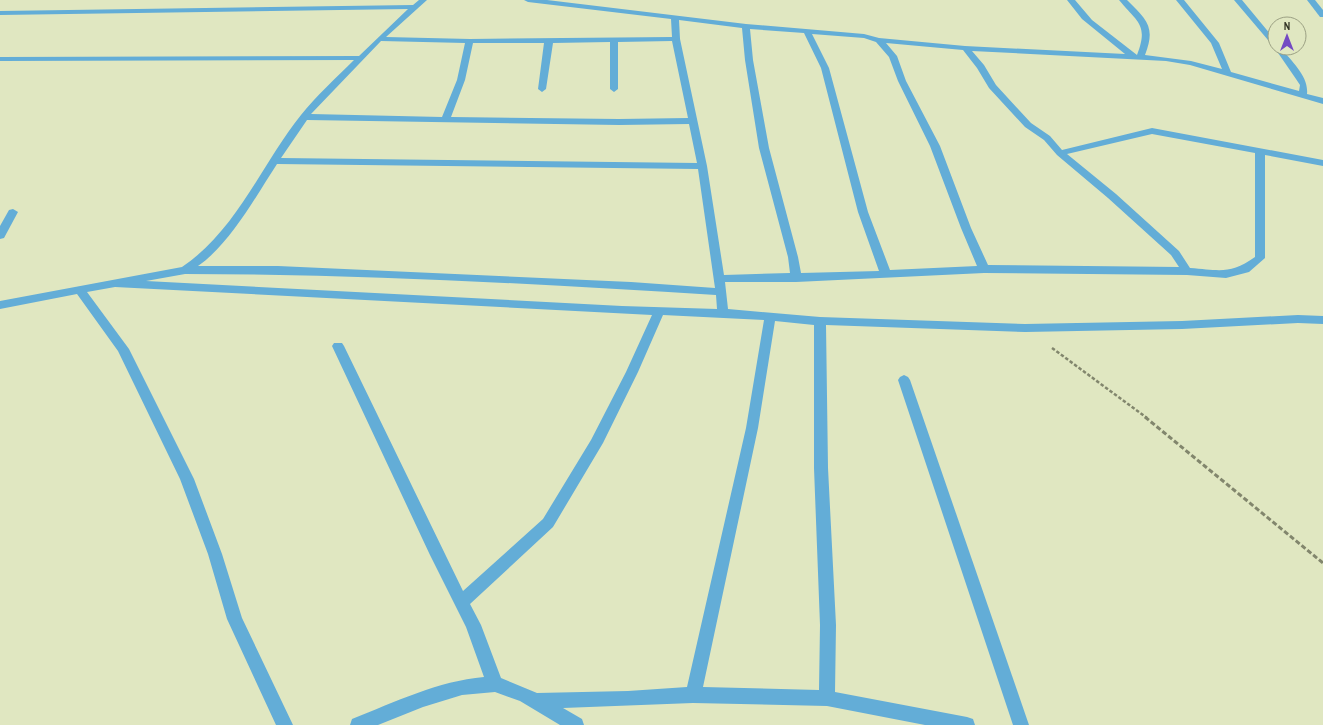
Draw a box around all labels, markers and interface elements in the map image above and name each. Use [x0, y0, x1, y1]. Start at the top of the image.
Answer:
north arrow [1267, 16, 1307, 56]
text: N [1284, 19, 1290, 33]

